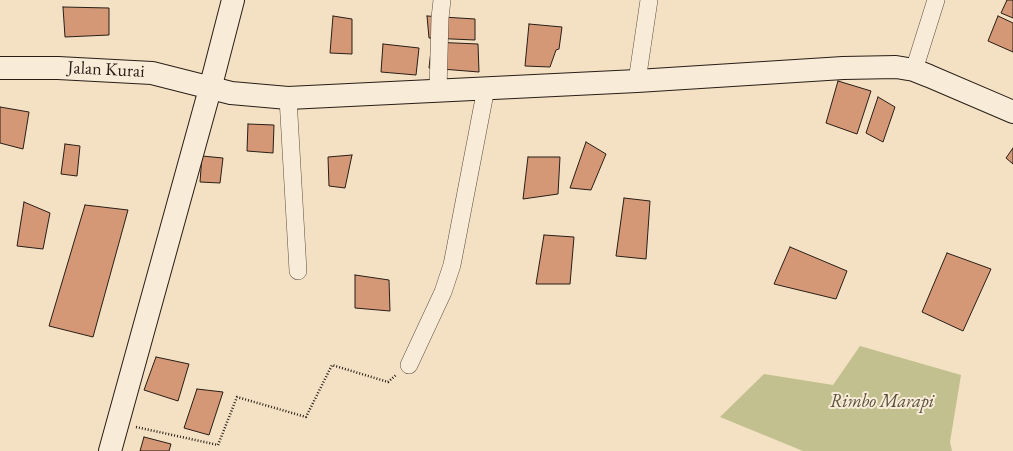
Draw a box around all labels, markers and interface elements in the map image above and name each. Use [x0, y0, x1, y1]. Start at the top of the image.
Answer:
street label: Jalan Kurai [67, 57, 145, 83]
park label: Rimbo Marapi [830, 391, 934, 413]

